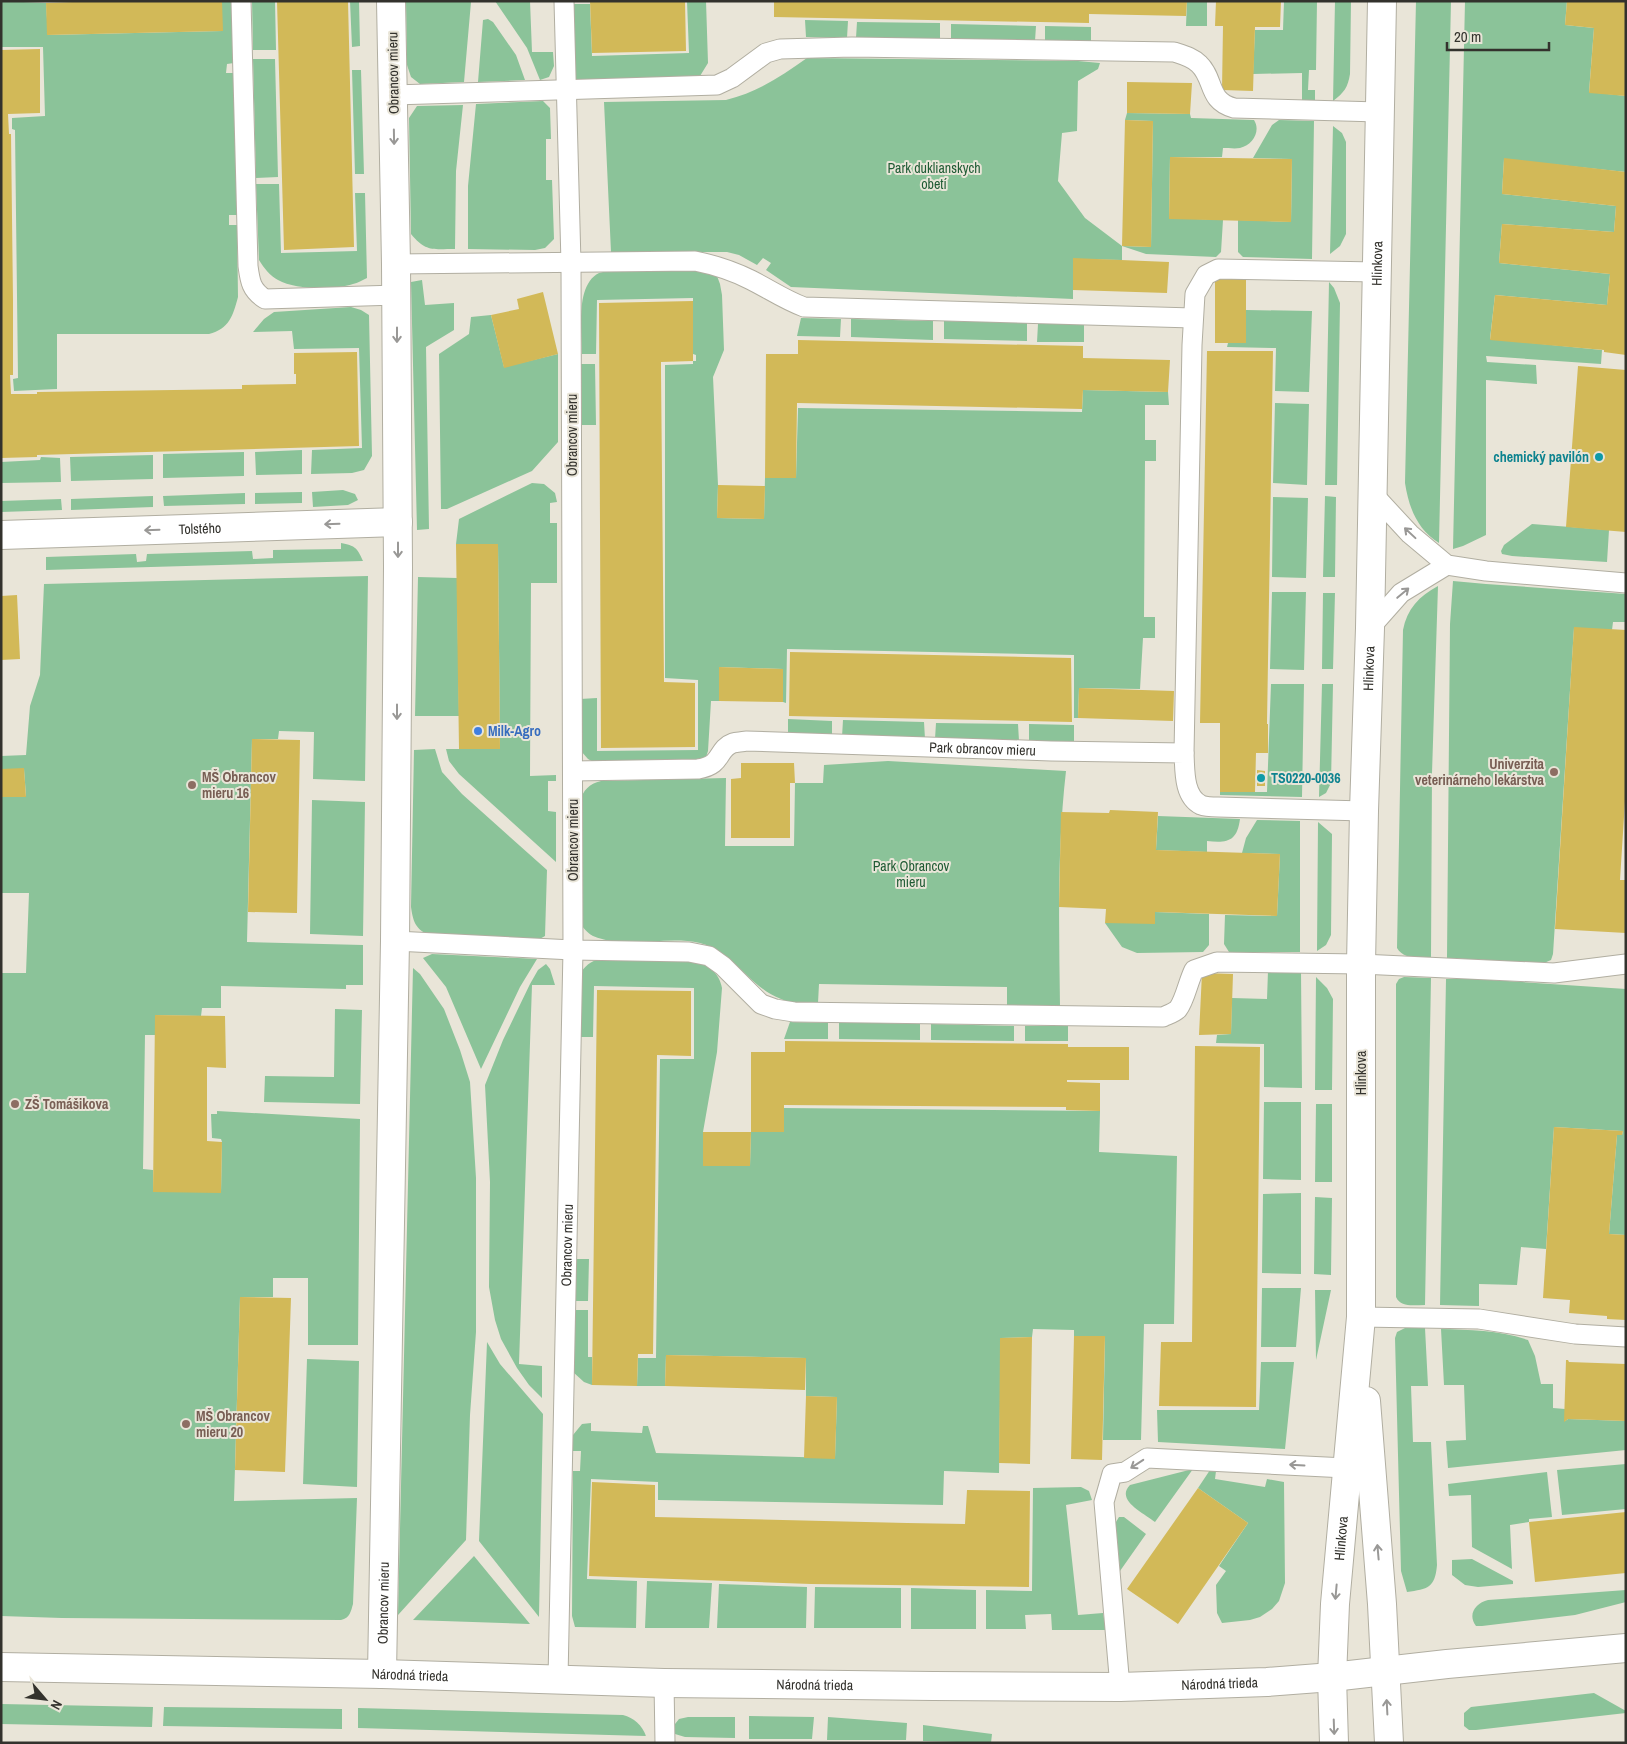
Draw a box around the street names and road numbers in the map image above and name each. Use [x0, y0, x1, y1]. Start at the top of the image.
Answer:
street label: Obrancov mieru [383, 32, 403, 114]
street label: Hlinkova [1368, 240, 1386, 286]
street label: Obrancov mieru [563, 394, 581, 476]
street label: Tolstého [178, 519, 222, 538]
street label: Hlinkova [1359, 645, 1378, 691]
street label: Park obrancov mieru [929, 738, 1036, 759]
street label: Obrancov mieru [564, 799, 582, 881]
street label: Hlinkova [1352, 1050, 1370, 1095]
street label: Obrancov mieru [557, 1204, 577, 1286]
street label: Hlinkova [1330, 1515, 1352, 1561]
street label: Obrancov mieru [374, 1562, 393, 1644]
street label: Národná trieda [371, 1665, 449, 1685]
street label: Národná trieda [1181, 1673, 1259, 1694]
street label: Národná trieda [776, 1675, 854, 1694]

